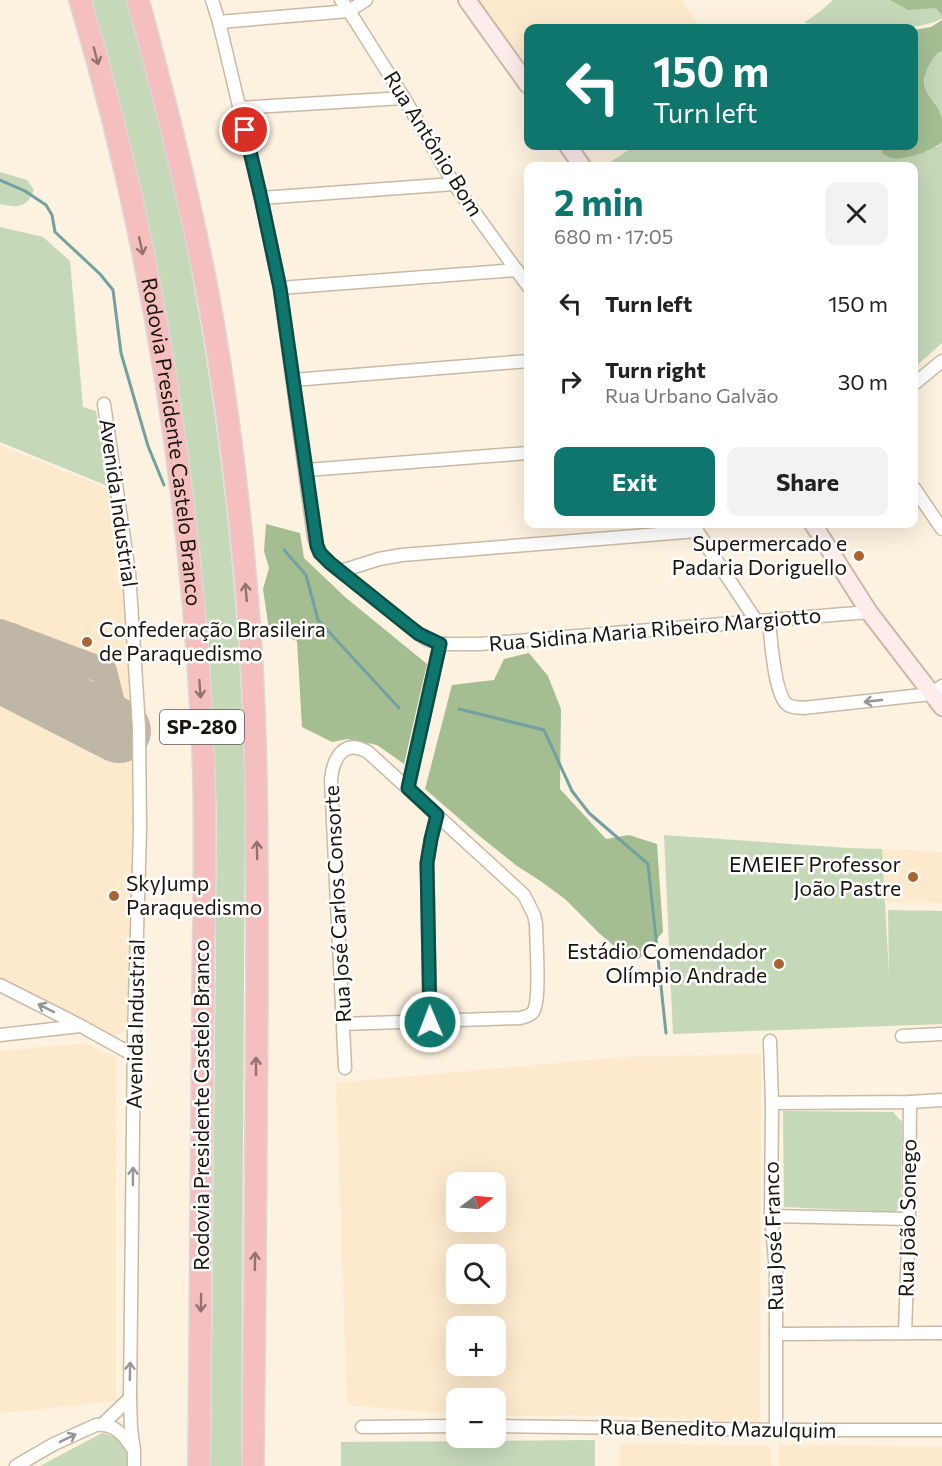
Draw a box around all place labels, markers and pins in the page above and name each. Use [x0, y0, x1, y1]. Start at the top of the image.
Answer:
pin [219, 104, 270, 155]
place label: Supermercado e Padaria Doriguello [672, 530, 847, 579]
marker: Supermercado e Padaria Doriguello [852, 549, 866, 563]
place label: Confederação Brasileira de Paraquedismo [99, 616, 326, 665]
marker: Confederação Brasileira de Paraquedismo [80, 635, 94, 649]
place label: EMEIEF Professor João Pastre [729, 851, 901, 900]
place label: SkyJump Paraquedismo [126, 870, 262, 919]
marker: EMEIEF Professor João Pastre [906, 870, 920, 884]
marker: SkyJump Paraquedismo [107, 889, 121, 903]
place label: Estádio Comendador Olímpio Andrade [567, 938, 767, 987]
marker: Estádio Comendador Olímpio Andrade [772, 957, 786, 971]

